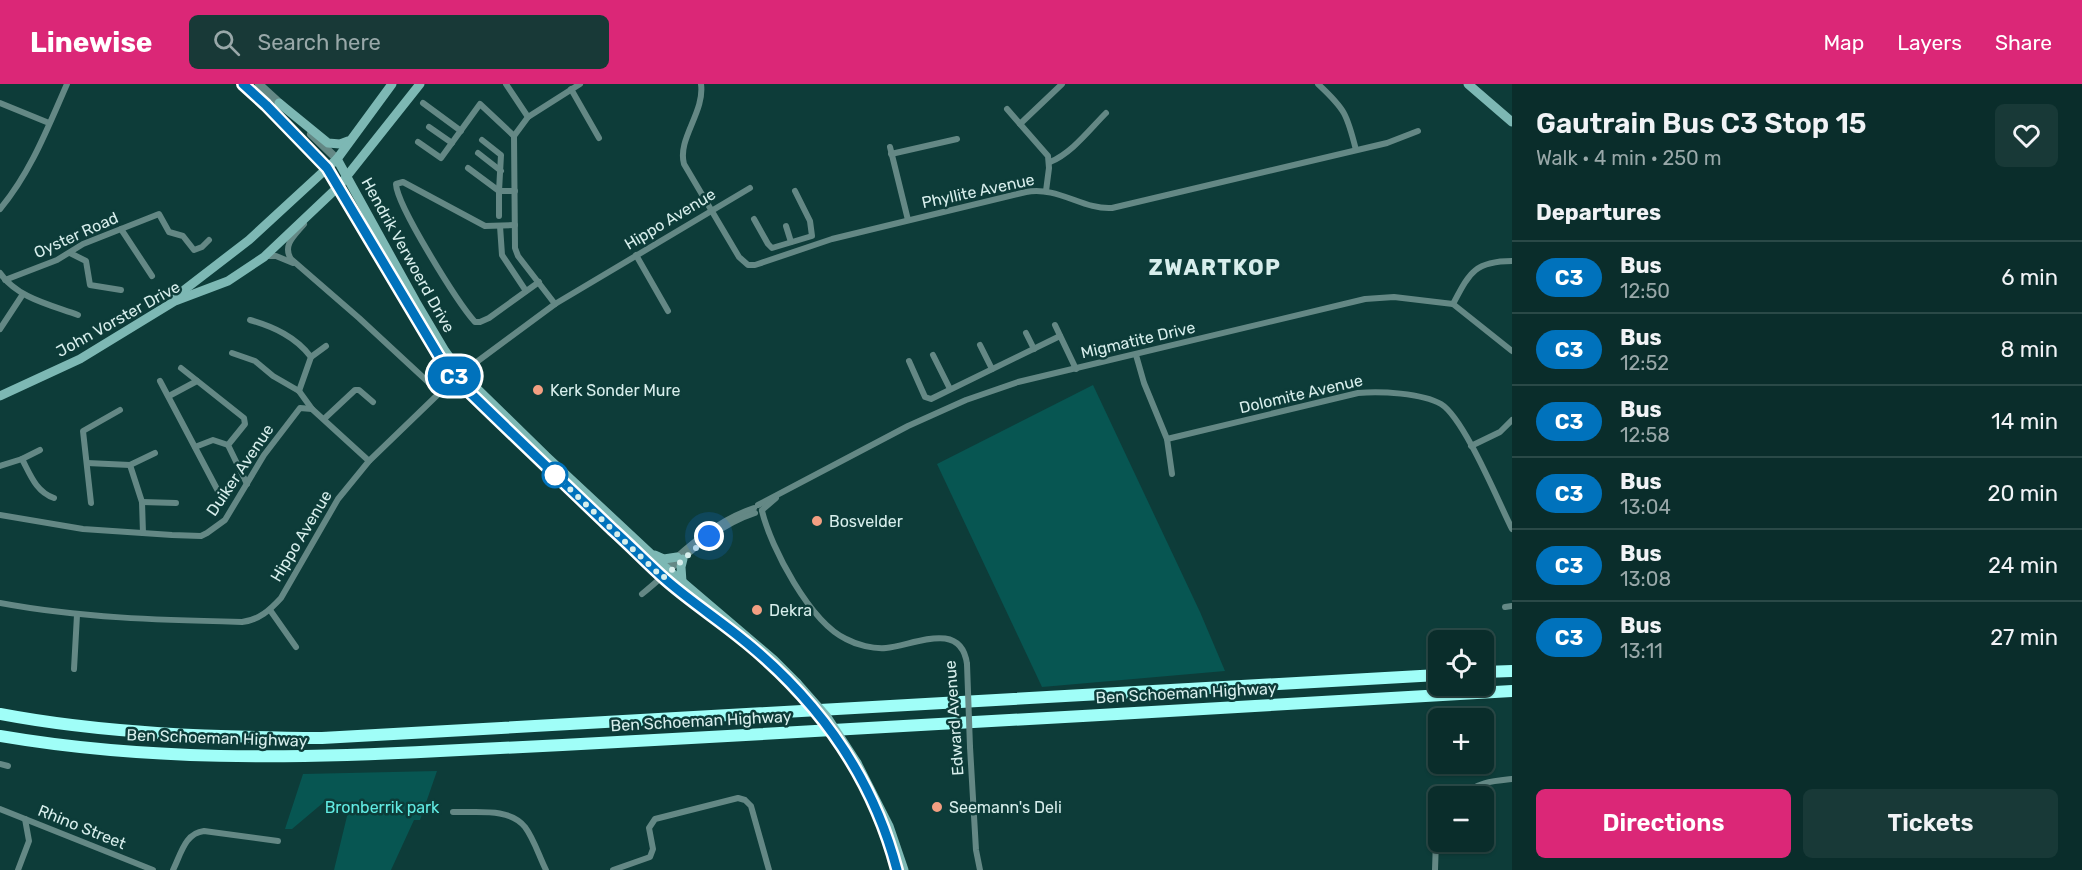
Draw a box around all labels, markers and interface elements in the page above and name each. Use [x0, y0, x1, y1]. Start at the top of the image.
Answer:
search box [189, 15, 609, 69]
text: Linewise [30, 26, 153, 59]
icon: search [210, 26, 243, 59]
text: Search here [258, 29, 381, 56]
text: Map [1823, 30, 1864, 55]
text: Layers [1897, 30, 1962, 55]
text: Share [1995, 30, 2052, 55]
button: heart [1995, 104, 2058, 167]
text: Gautrain Bus C3 Stop 15 [1536, 107, 1867, 140]
text: Walk · 4 min · 250 m [1536, 146, 1721, 170]
street label: Phyllite Avenue [920, 170, 1036, 212]
street label: Hendrik Verwoerd Drive [357, 174, 459, 336]
street label: Hippo Avenue [621, 184, 719, 254]
text: Departures [1536, 199, 1661, 226]
street label: Oyster Road [31, 208, 121, 262]
text: Bus [1620, 252, 1662, 279]
district label: ZWARTKOP [1149, 254, 1281, 281]
text: 6 min [2001, 264, 2058, 291]
text: C3 [1555, 265, 1583, 290]
street label: John Vorster Drive [53, 277, 183, 361]
text: 12:50 [1620, 279, 1670, 303]
street label: Migmatite Drive [1079, 318, 1197, 362]
text: Bus [1620, 324, 1662, 351]
text: 8 min [2000, 336, 2058, 363]
text: C3 [1555, 337, 1583, 362]
text: 12:52 [1620, 351, 1669, 375]
line badge: C3 [427, 356, 481, 396]
text: C3 [440, 364, 468, 389]
street label: Dolomite Avenue [1237, 371, 1365, 417]
place label: Kerk Sonder Mure [550, 381, 680, 400]
marker: Kerk Sonder Mure [531, 383, 545, 397]
text: Bus [1620, 396, 1662, 423]
text: 14 min [1991, 408, 2058, 435]
text: C3 [1555, 409, 1583, 434]
street label: Duiker Avenue [202, 420, 278, 520]
text: 12:58 [1620, 423, 1670, 447]
unlabelled marker [542, 462, 568, 488]
text: Bus [1620, 468, 1662, 495]
text: 20 min [1988, 480, 2058, 507]
text: C3 [1555, 481, 1583, 506]
street label: Hippo Avenue [266, 487, 336, 585]
text: 13:04 [1620, 495, 1671, 519]
place label: Bosvelder [829, 512, 903, 531]
marker: Bosvelder [810, 514, 824, 528]
your location [694, 521, 724, 551]
text: Bus [1620, 540, 1662, 567]
text: 24 min [1988, 552, 2058, 579]
text: C3 [1555, 553, 1583, 578]
text: 13:08 [1620, 567, 1671, 591]
place label: Dekra [769, 601, 812, 620]
marker: Dekra [750, 603, 764, 617]
text: Bus [1620, 612, 1662, 639]
text: 27 min [1990, 624, 2058, 651]
text: C3 [1555, 625, 1583, 650]
map controls [1428, 630, 1494, 852]
button: locate [1428, 630, 1494, 696]
text: 13:11 [1620, 639, 1663, 663]
street label: Edward Avenue [940, 660, 968, 776]
street label: Ben Schoeman Highway [1095, 679, 1277, 707]
street label: Ben Schoeman Highway [610, 707, 792, 735]
button: + [1428, 708, 1494, 774]
street label: Ben Schoeman Highway [126, 725, 308, 751]
button: − [1428, 786, 1494, 852]
button: Directions [1536, 789, 1791, 858]
button: Tickets [1803, 789, 2058, 858]
park label: Bronberrik park [325, 798, 440, 817]
place label: Seemann's Deli [949, 798, 1062, 817]
marker: Seemann's Deli [930, 800, 944, 814]
street label: Rhino Street [35, 801, 129, 853]

